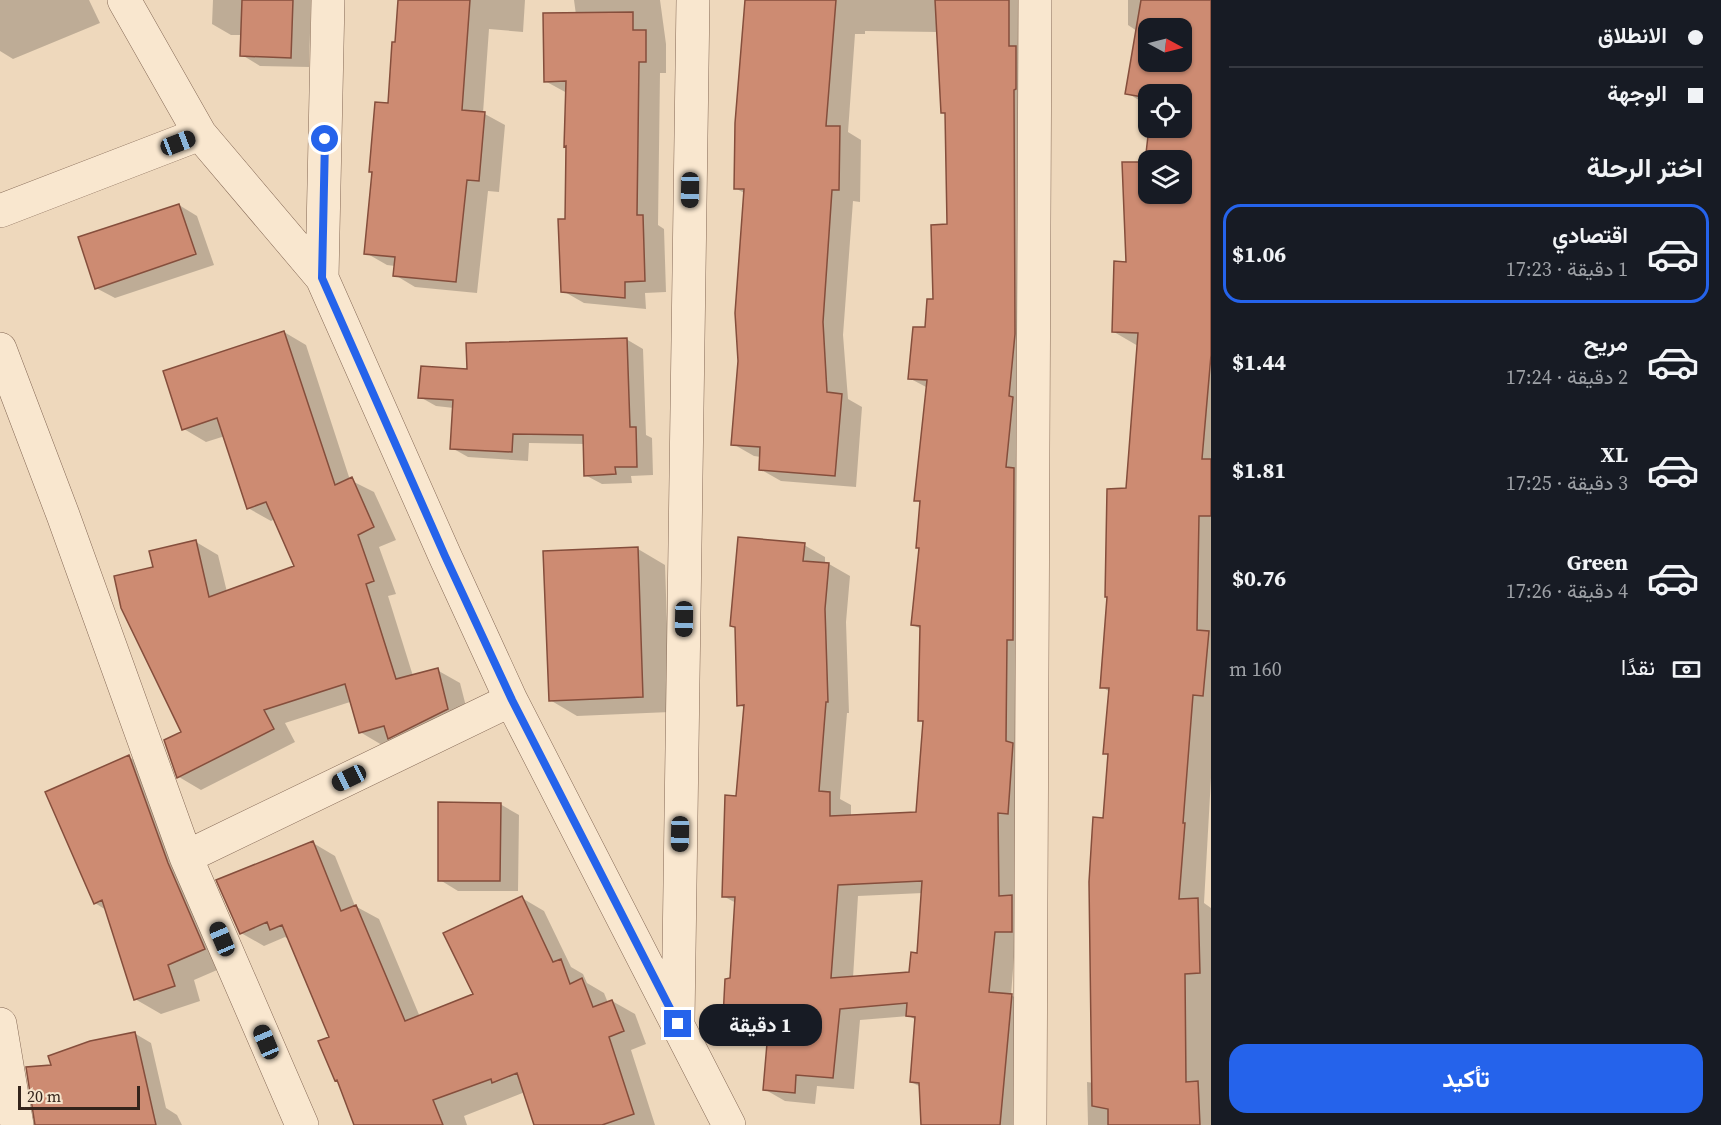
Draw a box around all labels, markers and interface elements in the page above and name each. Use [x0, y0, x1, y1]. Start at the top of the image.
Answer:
north arrow [1138, 18, 1192, 72]
map controls [1138, 18, 1192, 204]
text: الانطلاق [1598, 20, 1667, 50]
text: الوجهة [1607, 78, 1667, 108]
button: locate [1138, 84, 1192, 138]
route start [311, 125, 338, 152]
car [158, 128, 198, 158]
text: اختر الرحلة [1586, 149, 1703, 186]
button: layers [1138, 150, 1192, 204]
car [681, 172, 699, 208]
text: اقتصادي [1552, 220, 1628, 250]
icon: car [1646, 227, 1700, 281]
text: $1.06 [1232, 239, 1286, 269]
text: 1 دقيقة · 17:23 [1506, 255, 1628, 283]
text: مريح [1584, 328, 1628, 358]
icon: car [1646, 335, 1700, 389]
text: $1.44 [1232, 347, 1286, 377]
text: 2 دقيقة · 17:24 [1506, 363, 1628, 391]
text: XL [1601, 439, 1628, 469]
icon: car [1646, 443, 1700, 497]
text: $1.81 [1232, 455, 1286, 485]
text: 3 دقيقة · 17:25 [1506, 469, 1628, 497]
text: Green [1567, 547, 1628, 577]
icon: car [1646, 551, 1700, 605]
text: $0.76 [1232, 563, 1286, 593]
text: 4 دقيقة · 17:26 [1506, 577, 1628, 605]
car [675, 601, 693, 637]
text: نقدًا [1621, 652, 1655, 682]
icon: cash [1670, 653, 1703, 686]
text: 160 m [1229, 655, 1282, 683]
car [329, 762, 369, 794]
car [671, 816, 689, 852]
car [207, 919, 237, 959]
callout: 1 دقيقة [699, 1003, 822, 1045]
route end [664, 1010, 691, 1037]
text: 1 دقيقة [729, 1011, 792, 1039]
car [251, 1022, 281, 1062]
button: تأكيد [1229, 1044, 1703, 1113]
scale bar [18, 1083, 140, 1110]
text: 20 m [27, 1085, 61, 1107]

